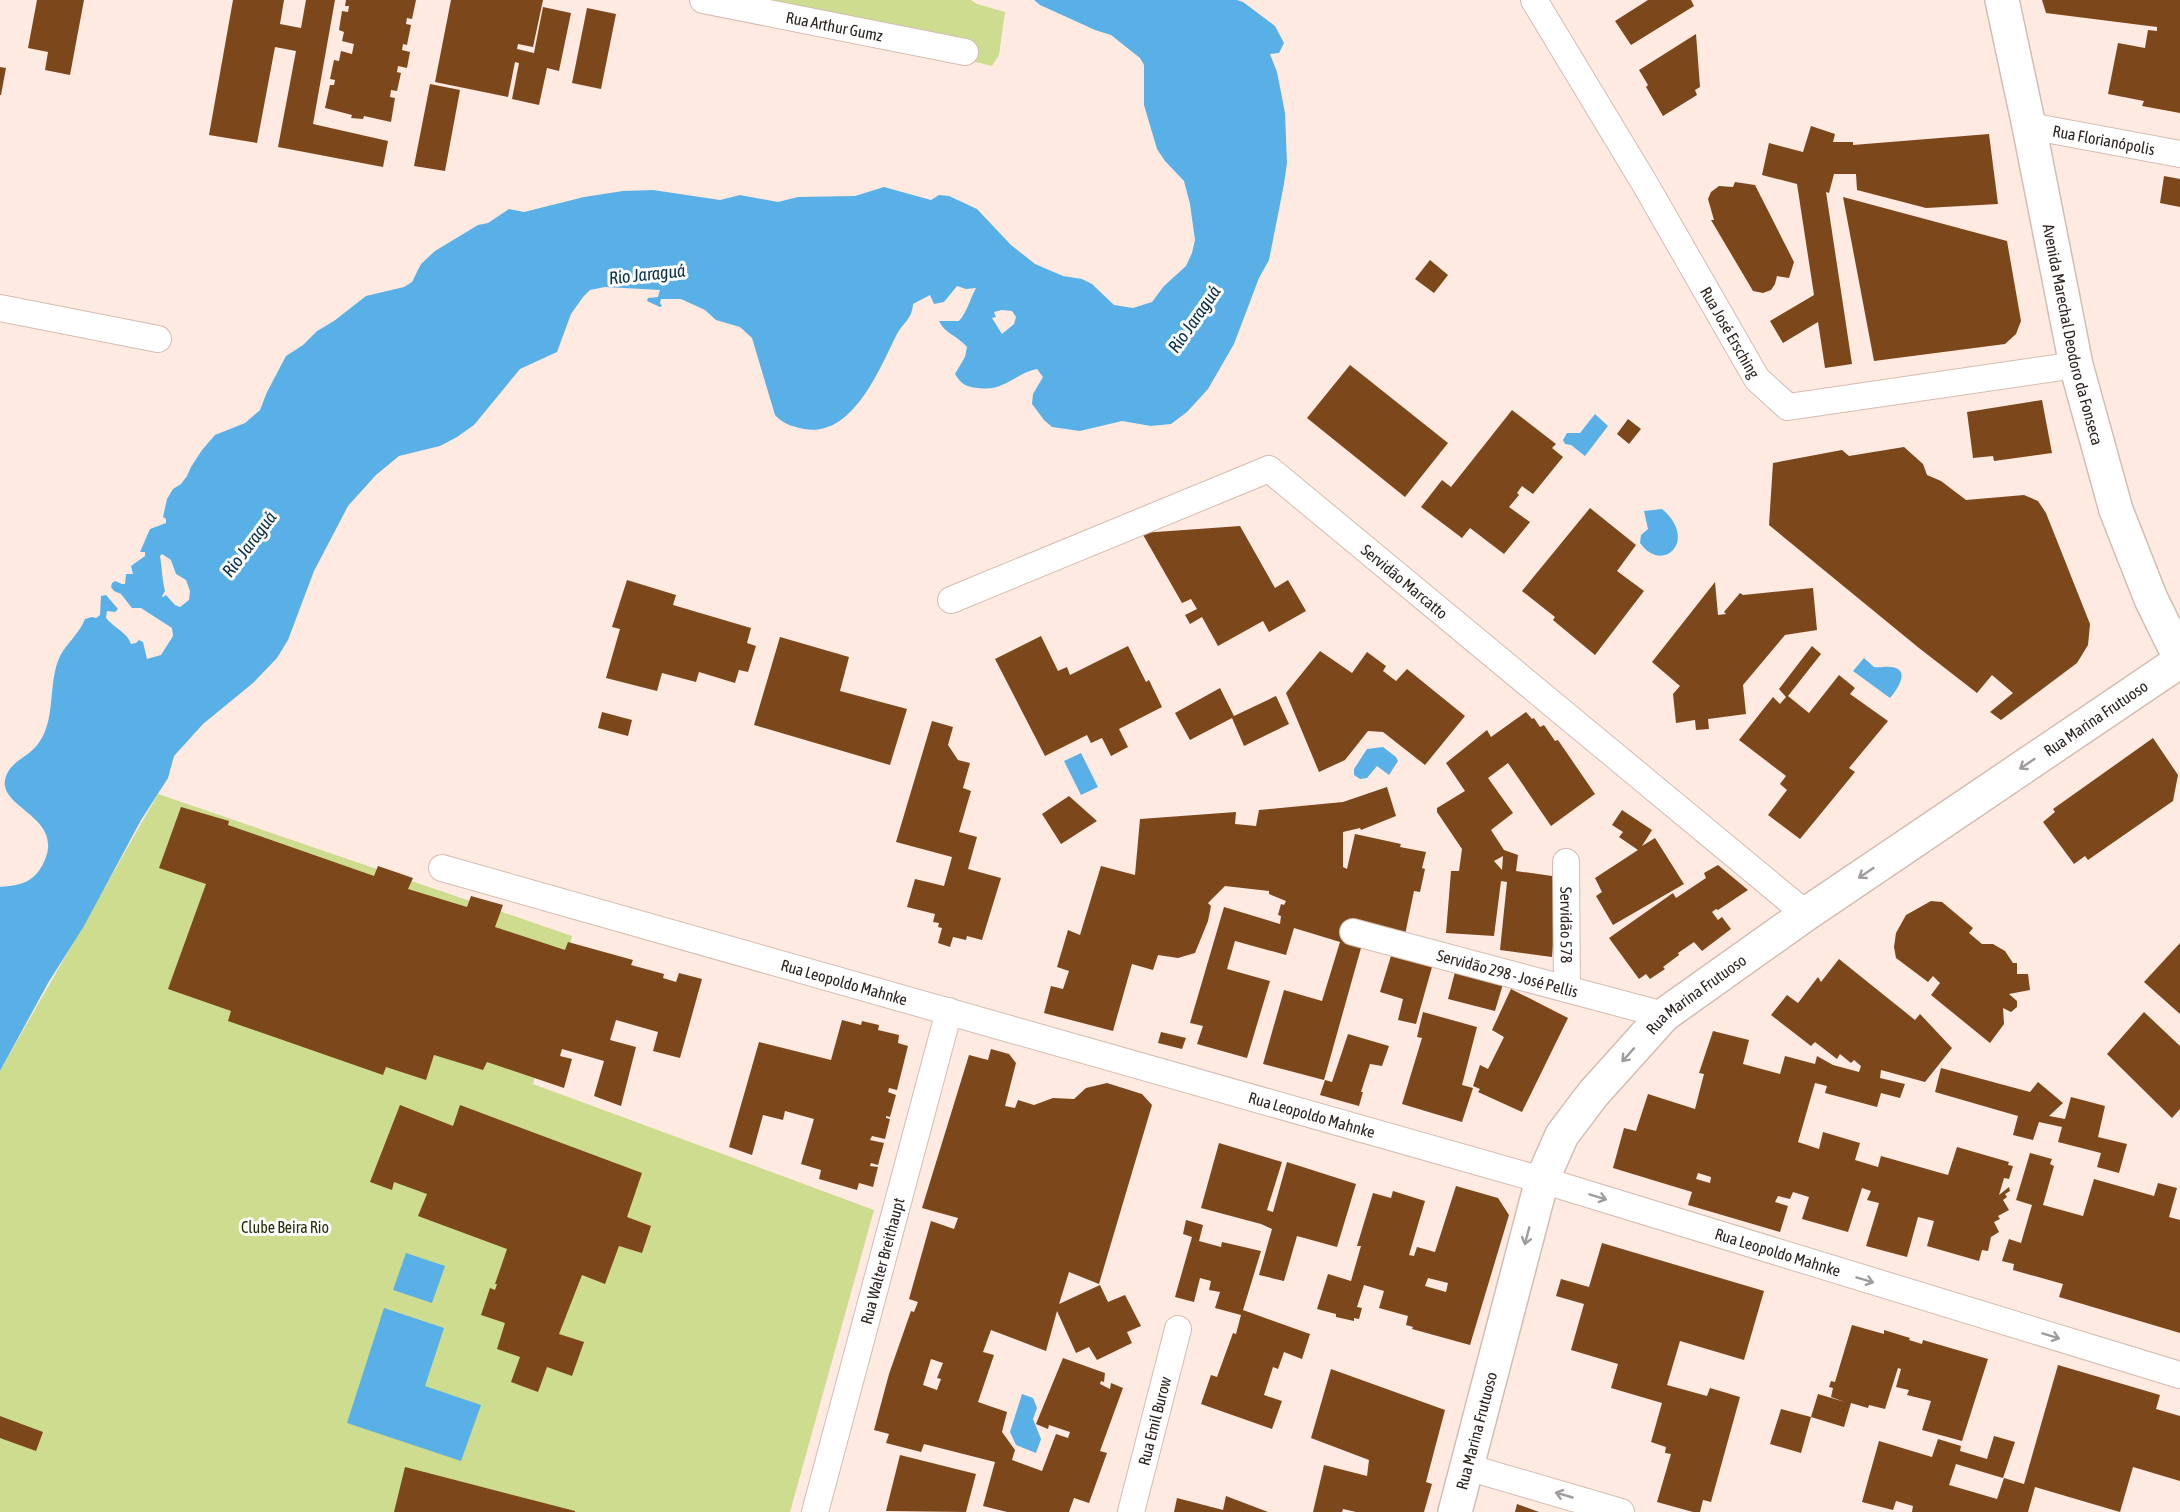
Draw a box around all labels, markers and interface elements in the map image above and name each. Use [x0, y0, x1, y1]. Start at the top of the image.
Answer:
street label: Rua Arthur Gumz [784, 8, 885, 45]
street label: Rua Florianópolis [2051, 122, 2157, 158]
street label: Avenida Marechal Deodoro da Fonseca [2039, 222, 2107, 447]
water label: Rio Jaraguá [608, 259, 687, 288]
water label: Rio Jaraguá [1163, 281, 1225, 357]
street label: Rua José Ersching [1697, 283, 1764, 382]
water label: Rio Jaraguá [217, 506, 281, 581]
street label: Servidão Marcatto [1358, 540, 1451, 622]
street label: Rua Marina Frutuoso [2040, 677, 2151, 759]
one-way arrow [2020, 758, 2036, 770]
one-way arrow [1858, 867, 1874, 879]
street label: Servidão 578 [1557, 887, 1576, 963]
street label: Servidão 298 - José Pellis [1435, 946, 1580, 1001]
street label: Rua Marina Frutuoso [1642, 951, 1749, 1038]
street label: Rua Leopoldo Mahnke [779, 956, 909, 1009]
one-way arrow [1621, 1047, 1635, 1062]
street label: Rua Leopoldo Mahnke [1246, 1088, 1377, 1141]
one-way arrow [1588, 1192, 1607, 1203]
street label: Rua Walter Breithaupt [857, 1195, 908, 1326]
park label: Clube Beira Rio [241, 1218, 329, 1236]
street label: Rua Leopoldo Mahnke [1713, 1224, 1843, 1280]
one-way arrow [1521, 1226, 1532, 1245]
one-way arrow [1855, 1275, 1874, 1286]
one-way arrow [2041, 1331, 2060, 1342]
street label: Rua Marina Frutuoso [1452, 1370, 1500, 1492]
street label: Rua Emil Burow [1134, 1374, 1175, 1467]
one-way arrow [1555, 1489, 1574, 1500]

